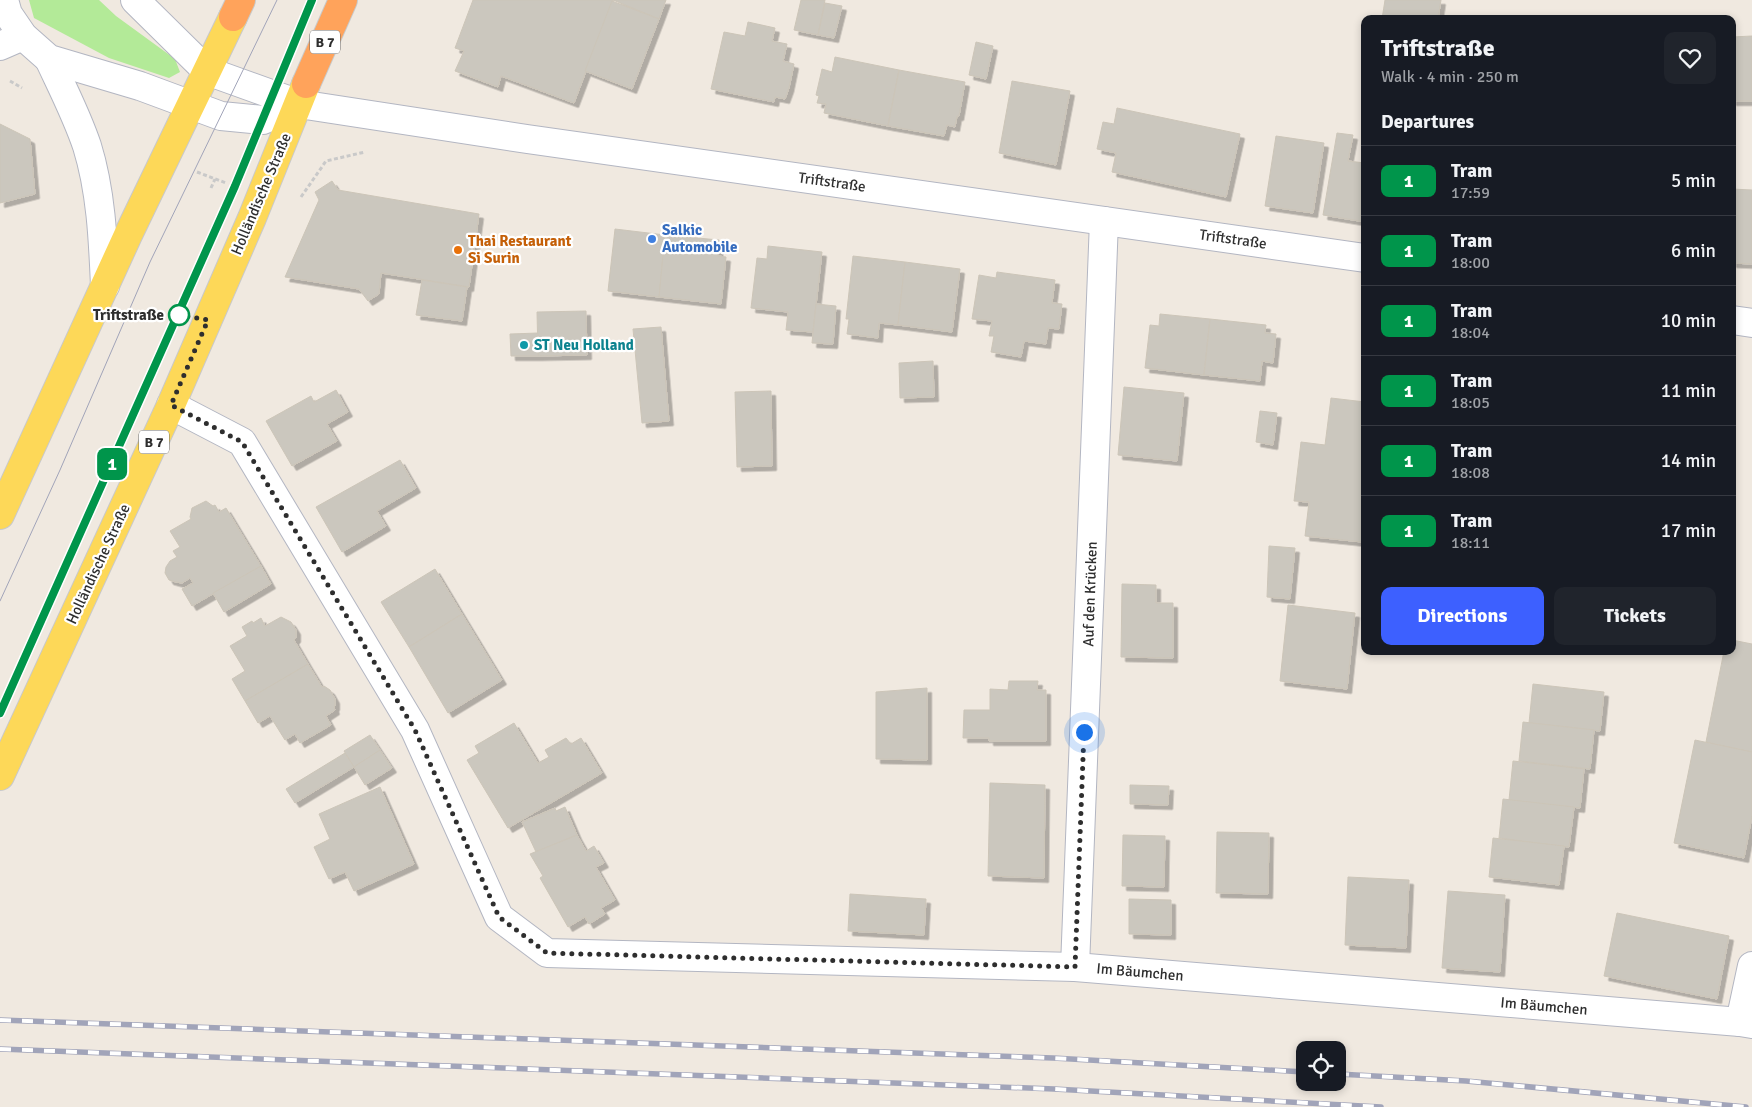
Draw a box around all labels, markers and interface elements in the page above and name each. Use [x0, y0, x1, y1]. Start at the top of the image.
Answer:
road number: B 7 [310, 31, 340, 54]
button: heart [1664, 32, 1716, 84]
text: Triftstraße [1381, 33, 1495, 63]
text: Walk · 4 min · 250 m [1381, 67, 1519, 87]
text: Departures [1381, 110, 1474, 134]
street label: Holländische Straße [227, 130, 295, 258]
text: Tram [1451, 159, 1492, 183]
street label: Triftstraße [797, 168, 867, 196]
text: 5 min [1671, 169, 1716, 193]
text: 1 [1404, 170, 1413, 192]
text: 17:59 [1451, 183, 1490, 203]
place label: Salkic Automobile [662, 221, 737, 256]
street label: Triftstraße [1198, 225, 1268, 253]
text: Tram [1451, 229, 1492, 253]
place label: Thai Restaurant Si Surin [468, 232, 572, 267]
marker: Salkic Automobile [646, 233, 658, 245]
text: 6 min [1671, 239, 1716, 263]
text: 1 [1404, 240, 1413, 262]
marker: Thai Restaurant Si Surin [452, 244, 464, 256]
text: 18:00 [1451, 253, 1490, 273]
text: Tram [1451, 299, 1492, 323]
marker: Triftstraße [168, 304, 190, 326]
place label: Triftstraße [93, 306, 164, 324]
text: 10 min [1661, 309, 1716, 333]
text: 1 [1404, 310, 1413, 332]
text: 18:04 [1451, 323, 1490, 343]
place label: ST Neu Holland [534, 336, 634, 354]
marker: ST Neu Holland [518, 339, 530, 351]
text: Tram [1451, 369, 1492, 393]
text: 11 min [1661, 379, 1716, 403]
text: 1 [1404, 380, 1413, 402]
text: 18:05 [1451, 393, 1490, 413]
road number: B 7 [139, 431, 169, 454]
text: Tram [1451, 439, 1492, 463]
line badge: 1 [96, 448, 128, 480]
text: 14 min [1661, 449, 1716, 473]
text: 1 [1404, 450, 1413, 472]
text: 1 [107, 453, 117, 475]
text: 18:08 [1451, 463, 1490, 483]
street label: Holländische Straße [62, 501, 134, 627]
text: Tram [1451, 509, 1492, 533]
text: 17 min [1661, 519, 1716, 543]
text: 1 [1404, 520, 1413, 542]
text: 18:11 [1451, 533, 1490, 553]
street label: Auf den Krücken [1079, 541, 1101, 647]
button: Directions [1381, 587, 1544, 645]
button: Tickets [1554, 587, 1716, 645]
your location [1072, 720, 1097, 745]
street label: Im Bäumchen [1096, 959, 1184, 985]
street label: Im Bäumchen [1500, 993, 1588, 1019]
map controls [1296, 1041, 1346, 1091]
button: locate [1296, 1041, 1346, 1091]

